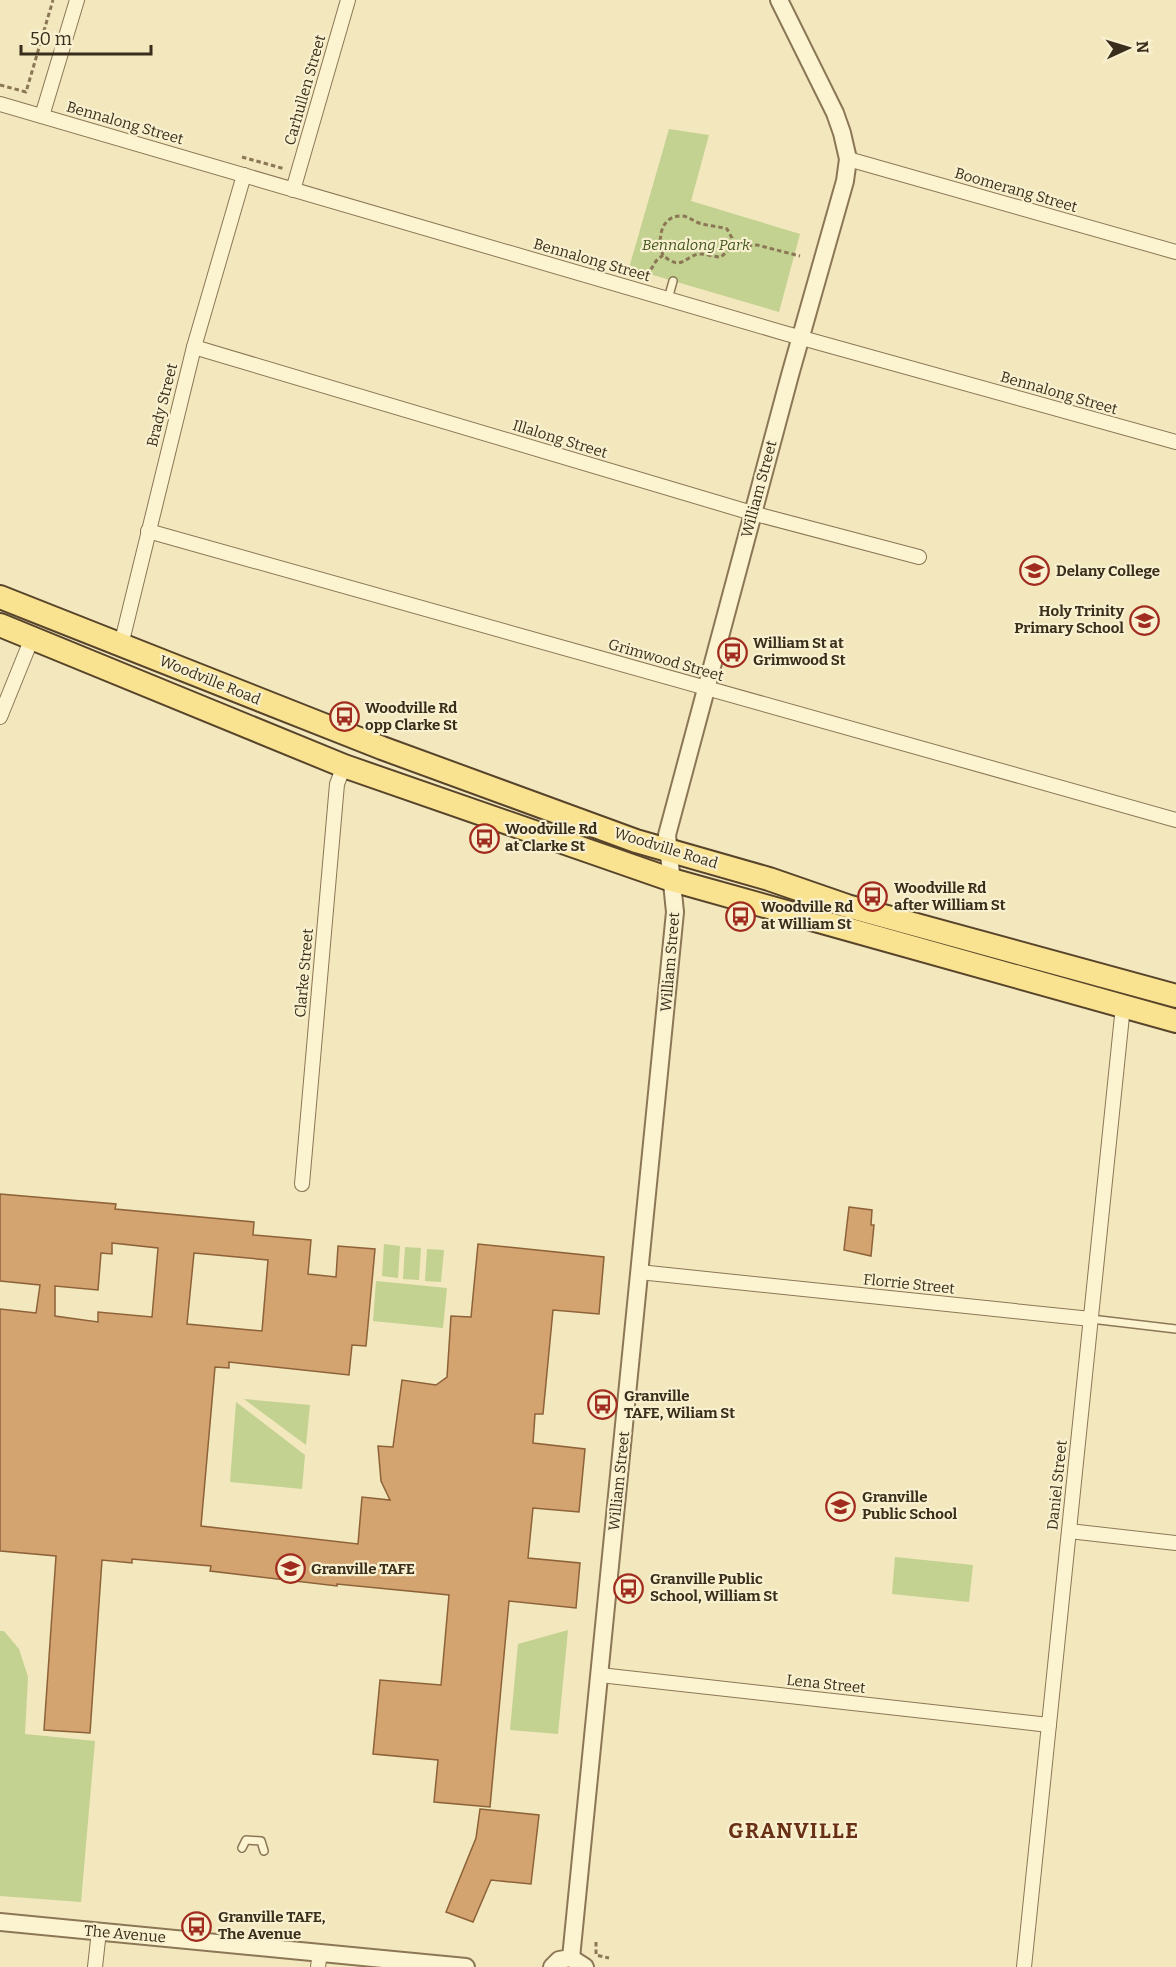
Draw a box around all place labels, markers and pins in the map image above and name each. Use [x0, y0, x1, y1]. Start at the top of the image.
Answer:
school or university icon: Delany College [1019, 555, 1051, 587]
place label: Delany College [1056, 562, 1160, 580]
place label: Holy Trinity Primary School [1014, 602, 1125, 637]
school or university icon: Holy Trinity Primary School [1129, 604, 1161, 636]
place label: William St at Grimwood St [753, 634, 846, 669]
bus stop icon: William St at Grimwood St [716, 636, 748, 668]
place label: Woodville Rd opp Clarke St [365, 699, 458, 734]
bus stop icon: Woodville Rd opp Clarke St [328, 701, 360, 733]
place label: Woodville Rd at Clarke St [505, 820, 597, 855]
bus stop icon: Woodville Rd at Clarke St [468, 822, 500, 854]
place label: Woodville Rd after William St [894, 879, 1006, 914]
bus stop icon: Woodville Rd after William St [857, 881, 889, 913]
place label: Woodville Rd at William St [761, 898, 853, 933]
bus stop icon: Woodville Rd at William St [724, 900, 756, 932]
place label: Granville TAFE, Wiliam St [624, 1387, 735, 1422]
bus stop icon: Granville TAFE, Wiliam St [587, 1389, 619, 1421]
place label: Granville Public School [862, 1488, 958, 1523]
school or university icon: Granville Public School [825, 1490, 857, 1522]
school or university icon: Granville TAFE [274, 1553, 306, 1585]
place label: Granville TAFE [311, 1560, 415, 1578]
place label: Granville Public School, William St [650, 1570, 778, 1605]
bus stop icon: Granville Public School, William St [613, 1572, 645, 1604]
place label: Granville TAFE, The Avenue [218, 1908, 326, 1943]
bus stop icon: Granville TAFE, The Avenue [181, 1910, 213, 1942]

